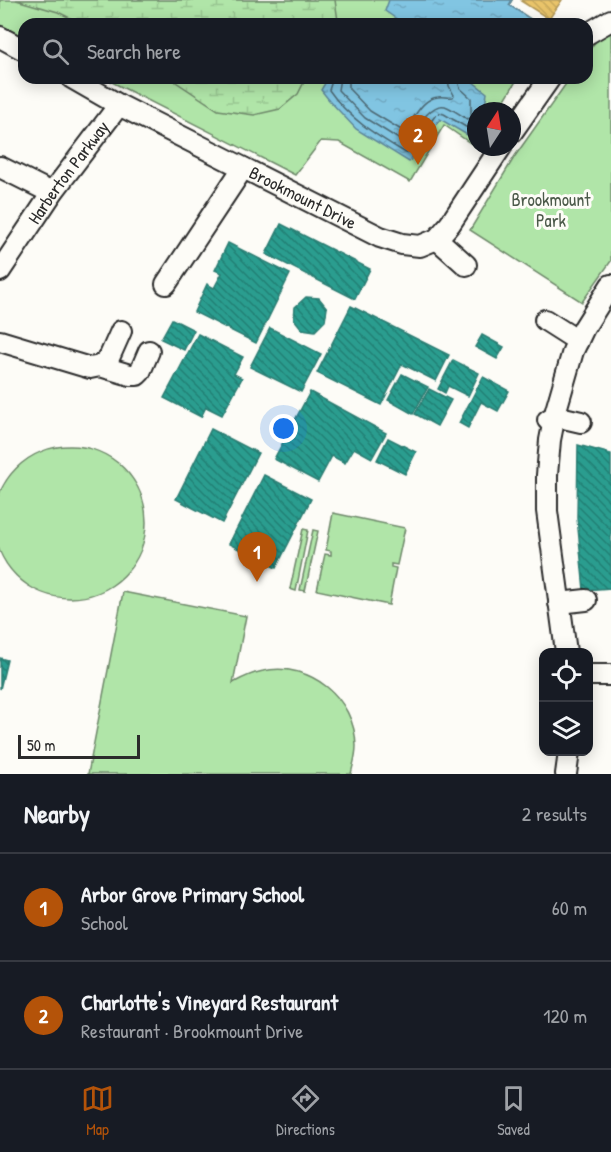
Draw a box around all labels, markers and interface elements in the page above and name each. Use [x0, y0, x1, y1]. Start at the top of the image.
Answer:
search box [18, 18, 593, 84]
icon: search [39, 35, 72, 68]
text: Search here [87, 36, 181, 66]
north arrow [467, 102, 521, 156]
street label: Harberton Parkway [22, 115, 115, 229]
pin: 2 [398, 116, 438, 165]
street label: Brookmount Drive [245, 160, 361, 235]
park label: Brookmount Park [511, 187, 591, 233]
your location [269, 414, 298, 443]
pin: 1 [238, 532, 276, 582]
map controls [539, 648, 593, 756]
button: locate [539, 648, 593, 702]
button: layers [539, 702, 593, 756]
scale bar [18, 732, 140, 760]
text: 50 m [27, 734, 56, 756]
text: Nearby [24, 796, 90, 831]
text: 2 results [522, 800, 587, 827]
text: Arbor Grove Primary School [81, 879, 304, 909]
text: 1 [40, 894, 47, 921]
text: 60 m [552, 894, 587, 921]
text: School [81, 909, 128, 936]
text: Charlotte's Vineyard Restaurant [81, 987, 338, 1017]
text: 2 [39, 1002, 48, 1029]
text: 120 m [543, 1002, 587, 1029]
text: Restaurant · Brookmount Drive [81, 1017, 303, 1044]
tab: Map [81, 1082, 114, 1140]
tab: Directions [276, 1082, 335, 1140]
tab: Saved [497, 1082, 530, 1140]

